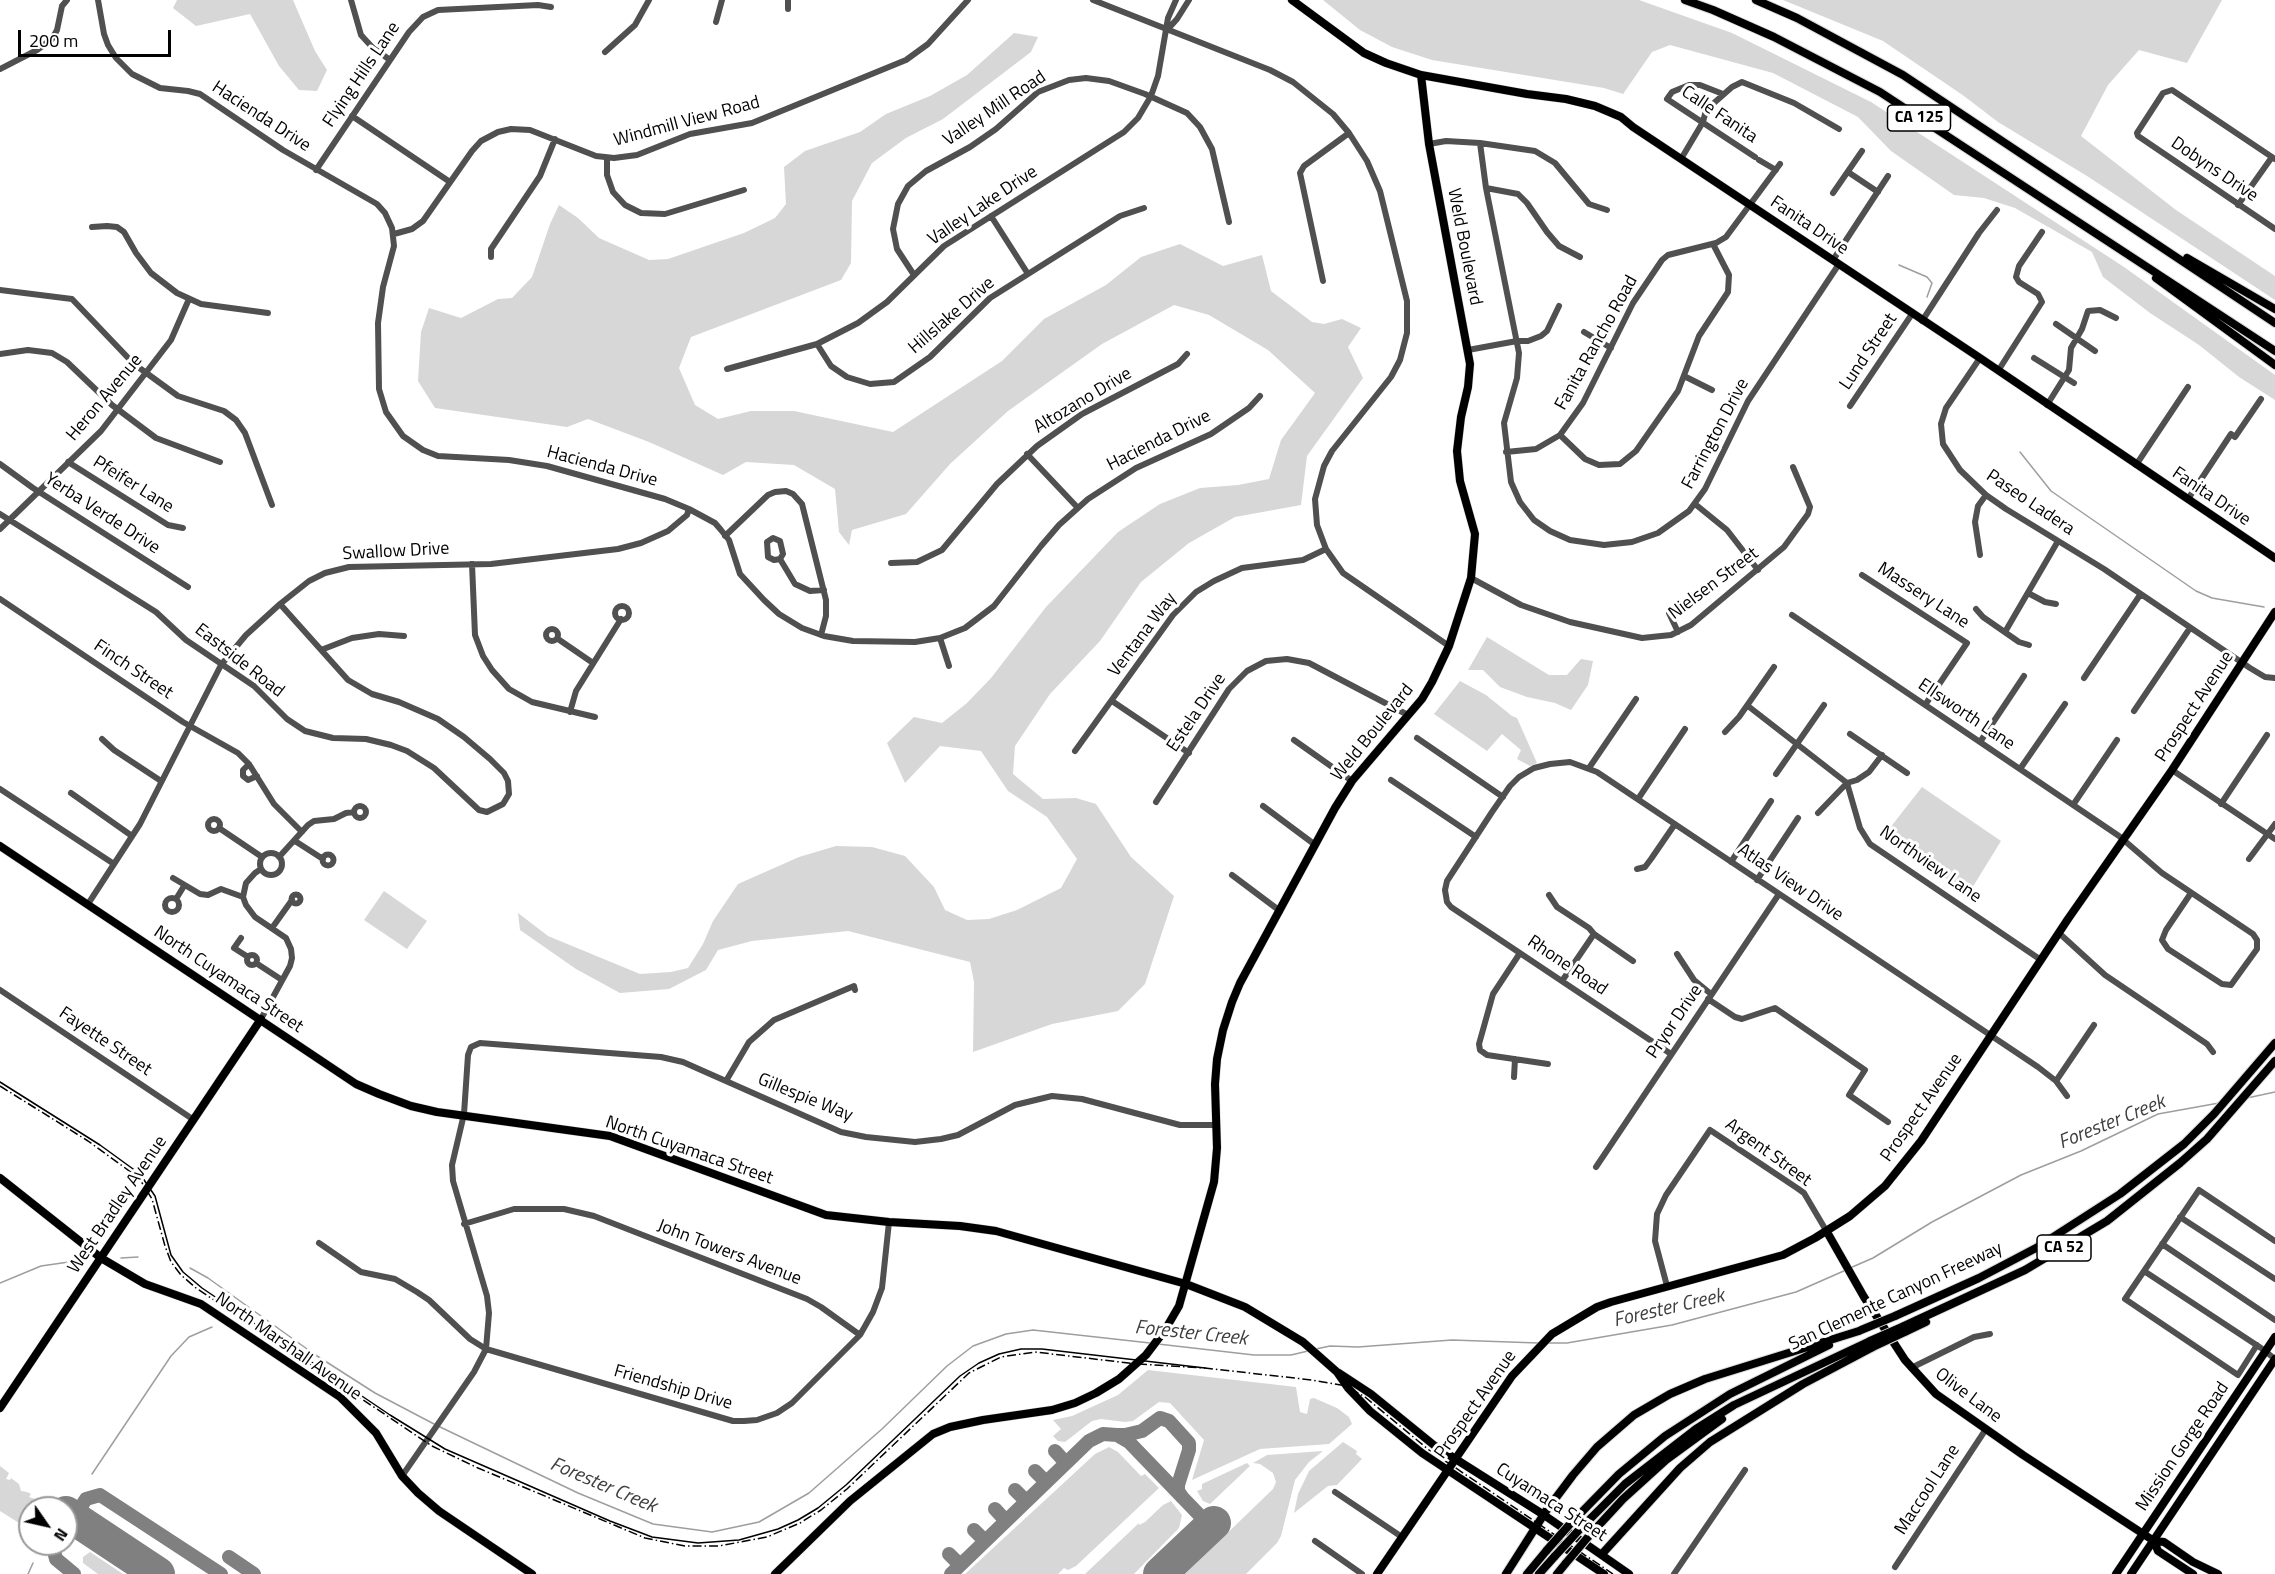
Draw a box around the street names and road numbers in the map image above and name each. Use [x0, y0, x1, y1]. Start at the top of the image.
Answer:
street label: Flying Hills Lane [319, 18, 405, 132]
street label: Valley Mill Road [940, 67, 1050, 151]
street label: Hacienda Drive [207, 77, 315, 157]
street label: Calle Fanita [1677, 82, 1761, 148]
street label: Windmill View Road [612, 92, 762, 152]
road number: CA 125 [1888, 105, 1950, 131]
street label: Dobyns Drive [2166, 133, 2262, 207]
street label: Valley Lake Drive [924, 161, 1042, 251]
street label: Weld Boulevard [1442, 187, 1486, 307]
street label: Fanita Drive [1766, 192, 1852, 260]
street label: Fanita Rancho Road [1551, 272, 1643, 414]
street label: Hillslake Drive [905, 273, 999, 359]
street label: Lund Street [1836, 310, 1902, 394]
street label: Heron Avenue [62, 350, 148, 446]
street label: Altozano Drive [1030, 363, 1136, 439]
street label: Farrington Drive [1678, 375, 1754, 493]
street label: Hacienda Drive [1103, 406, 1215, 476]
street label: Hacienda Drive [544, 442, 660, 492]
street label: Pfeifer Lane [89, 452, 177, 518]
street label: Fanita Drive [2168, 463, 2254, 531]
street label: Paseo Ladera [1982, 466, 2078, 540]
street label: Yerba Verde Drive [40, 469, 164, 559]
street label: Swallow Drive [342, 538, 450, 566]
street label: Nielsen Street [1665, 543, 1763, 625]
street label: Massery Lane [1873, 558, 1973, 634]
street label: Ventana Way [1104, 589, 1182, 681]
street label: Eastside Road [190, 619, 288, 703]
street label: Finch Street [89, 636, 177, 704]
street label: Prospect Avenue [2151, 648, 2239, 766]
street label: Estela Drive [1163, 670, 1231, 756]
street label: Ellsworth Lane [1913, 675, 2019, 755]
street label: Weld Boulevard [1327, 680, 1419, 786]
street label: Northview Lane [1875, 822, 1985, 908]
street label: Atlas View Drive [1733, 840, 1847, 926]
street label: North Cuyamaca Street [149, 922, 307, 1038]
street label: Rhone Road [1523, 931, 1611, 1001]
street label: Pryor Drive [1642, 981, 1708, 1063]
street label: Fayette Street [54, 1003, 156, 1081]
street label: Prospect Avenue [1877, 1050, 1967, 1166]
street label: Gillespie Way [754, 1069, 856, 1127]
street label: North Cuyamaca Street [602, 1112, 776, 1190]
street label: Argent Street [1721, 1114, 1815, 1192]
street label: West Bradley Avenue [64, 1132, 172, 1278]
street label: John Towers Avenue [654, 1216, 804, 1290]
road number: CA 52 [2037, 1235, 2091, 1261]
street label: San Clemente Canyon Freeway [1786, 1238, 2006, 1356]
street label: North Marshall Avenue [211, 1288, 365, 1406]
street label: Prospect Avenue [1431, 1347, 1521, 1463]
street label: Friendship Drive [611, 1361, 735, 1415]
street label: Olive Lane [1930, 1364, 2006, 1428]
street label: Mission Gorge Road [2132, 1378, 2234, 1516]
street label: Maccool Lane [1891, 1441, 1965, 1539]
street label: Cuyamaca Street [1491, 1459, 1611, 1547]

